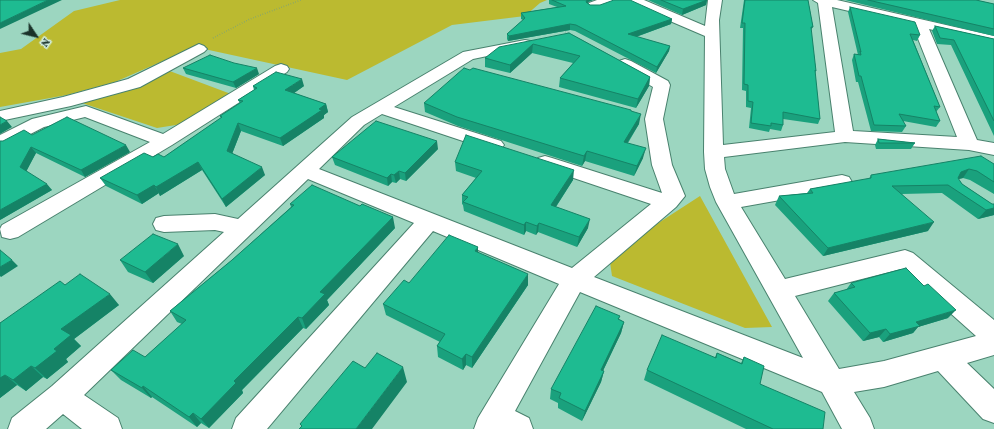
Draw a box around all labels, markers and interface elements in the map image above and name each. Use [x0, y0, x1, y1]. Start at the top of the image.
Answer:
north arrow [16, 16, 56, 56]
text: N [39, 36, 53, 49]

